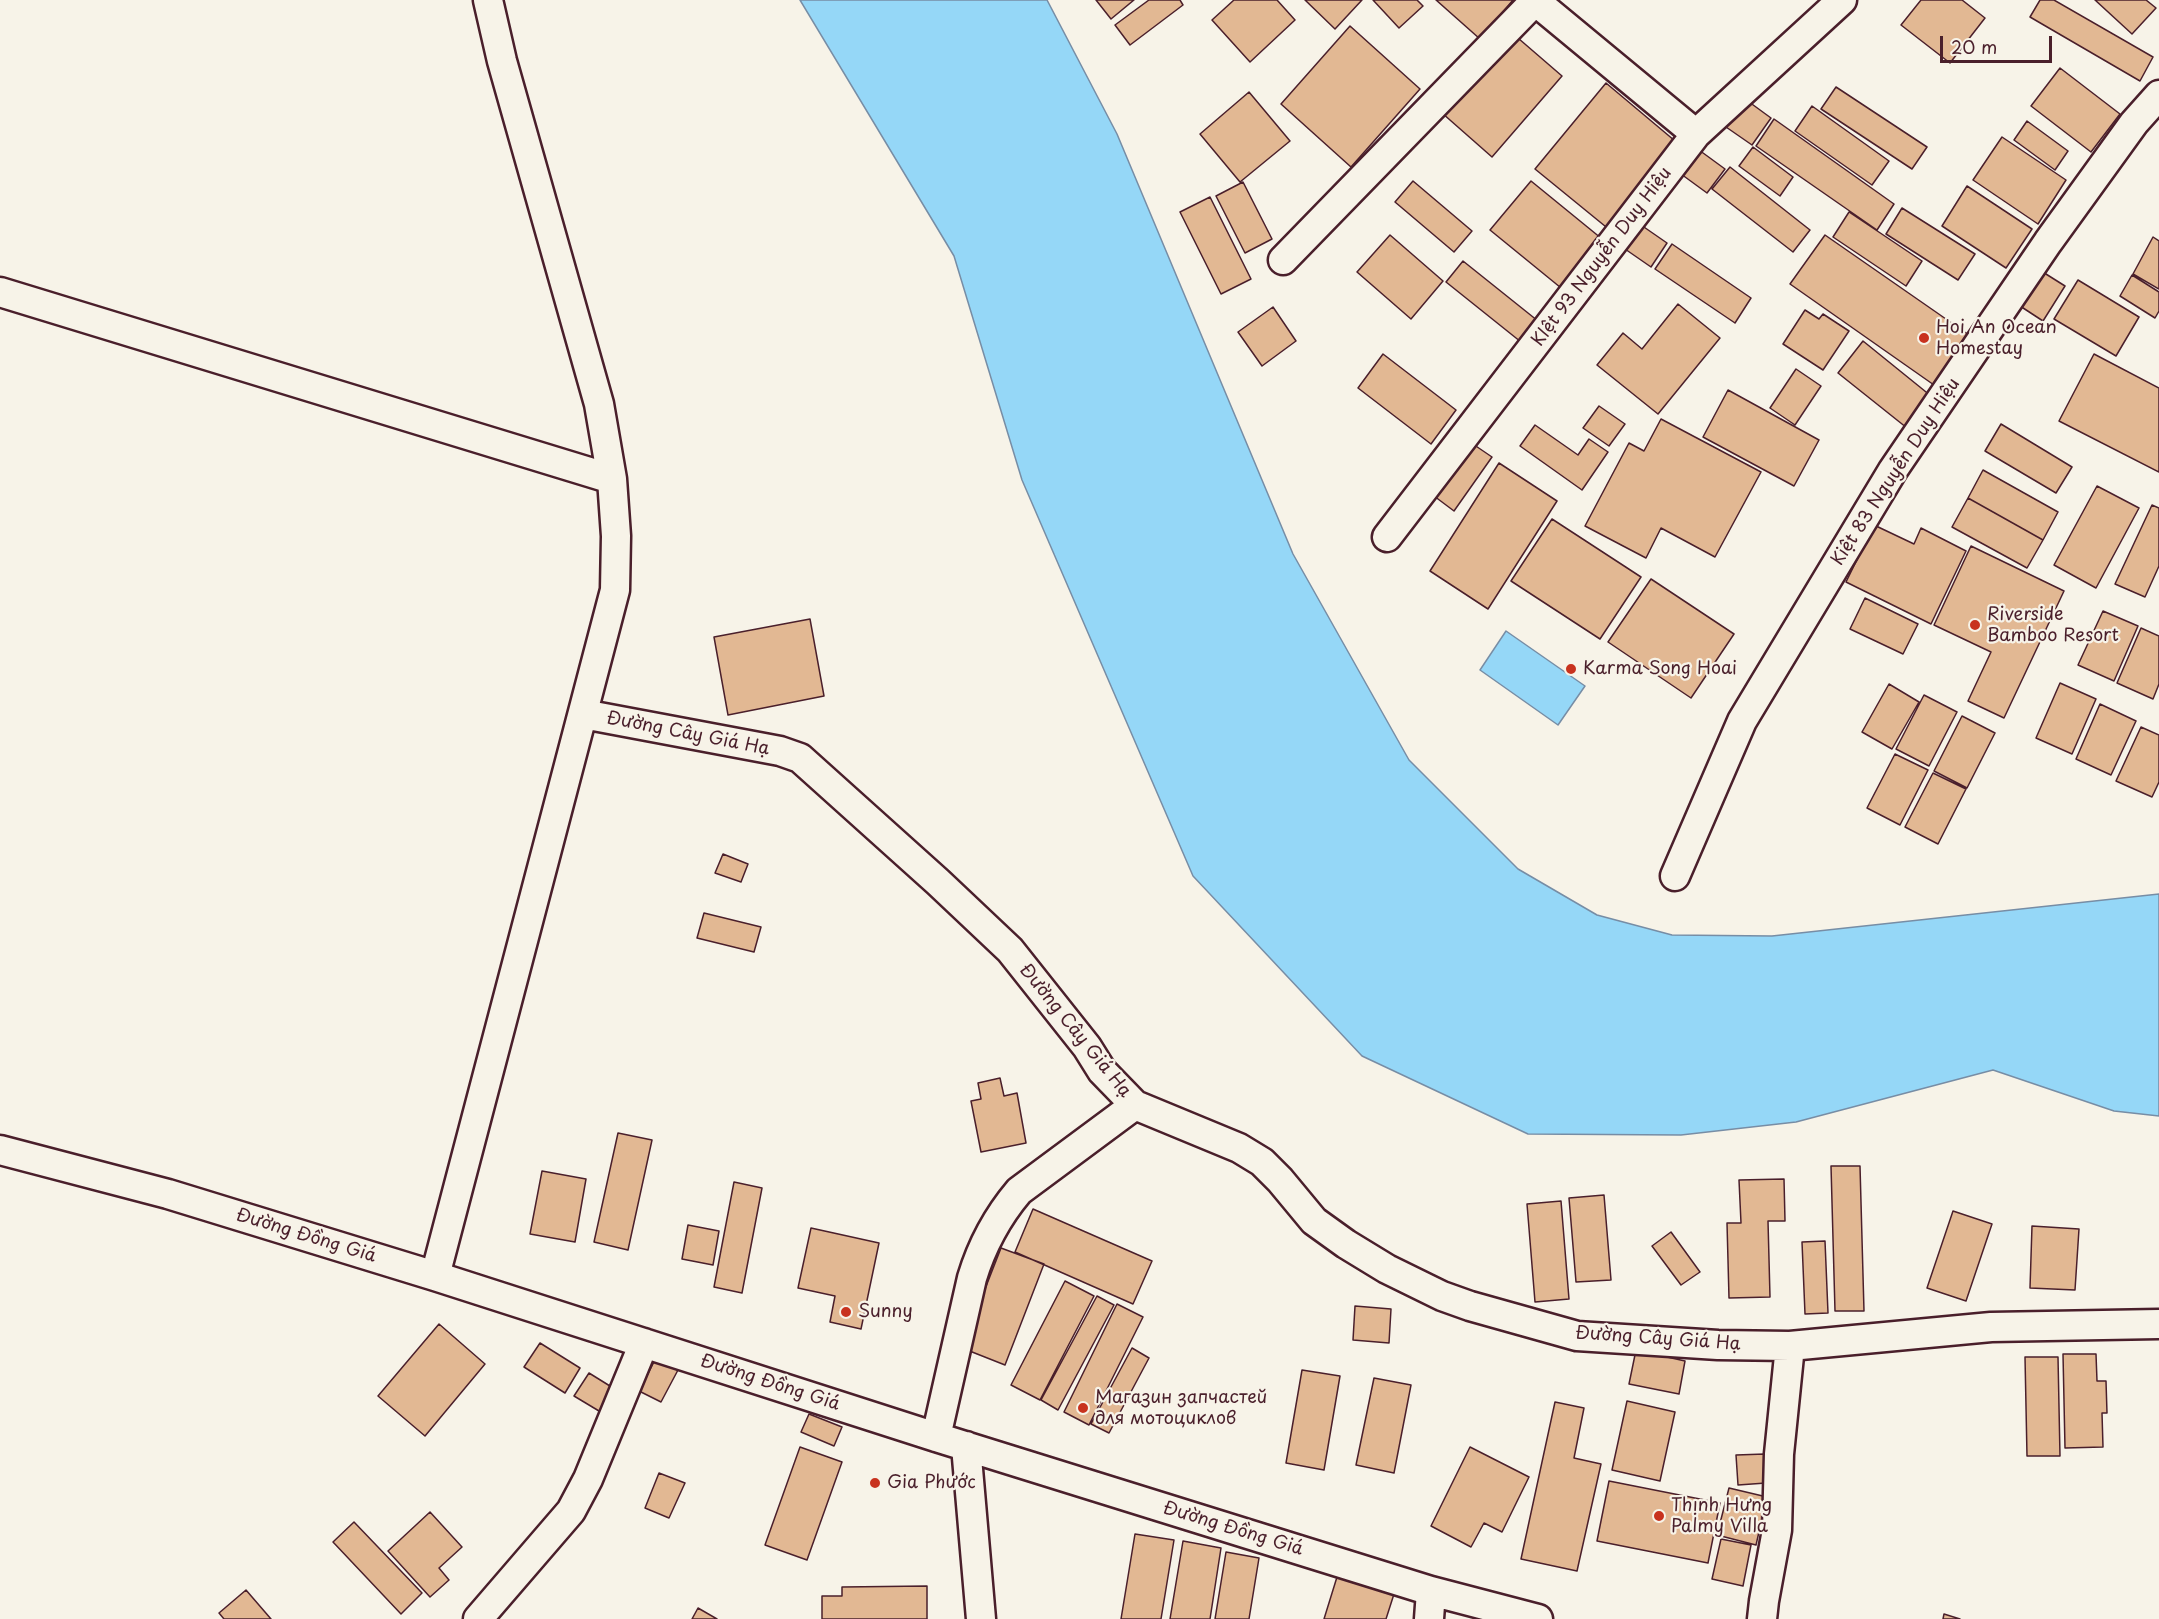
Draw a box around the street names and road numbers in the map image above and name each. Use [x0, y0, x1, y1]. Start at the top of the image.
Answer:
street label: KIệt 93 Nguyễn Duy Hiệu [1528, 163, 1676, 351]
street label: Kiệt 83 Nguyễn Duy Hiệu [1827, 374, 1965, 570]
street label: Đường Cây Giá Hạ [605, 708, 771, 760]
street label: Đường Cây Giá Hạ [1015, 960, 1135, 1102]
street label: Đường Đồng Giá [233, 1204, 379, 1268]
street label: Đường Cây Giá Hạ [1575, 1322, 1741, 1356]
street label: Đường Đồng Giá [697, 1350, 843, 1416]
street label: Đường Đồng Giá [1160, 1497, 1306, 1561]

